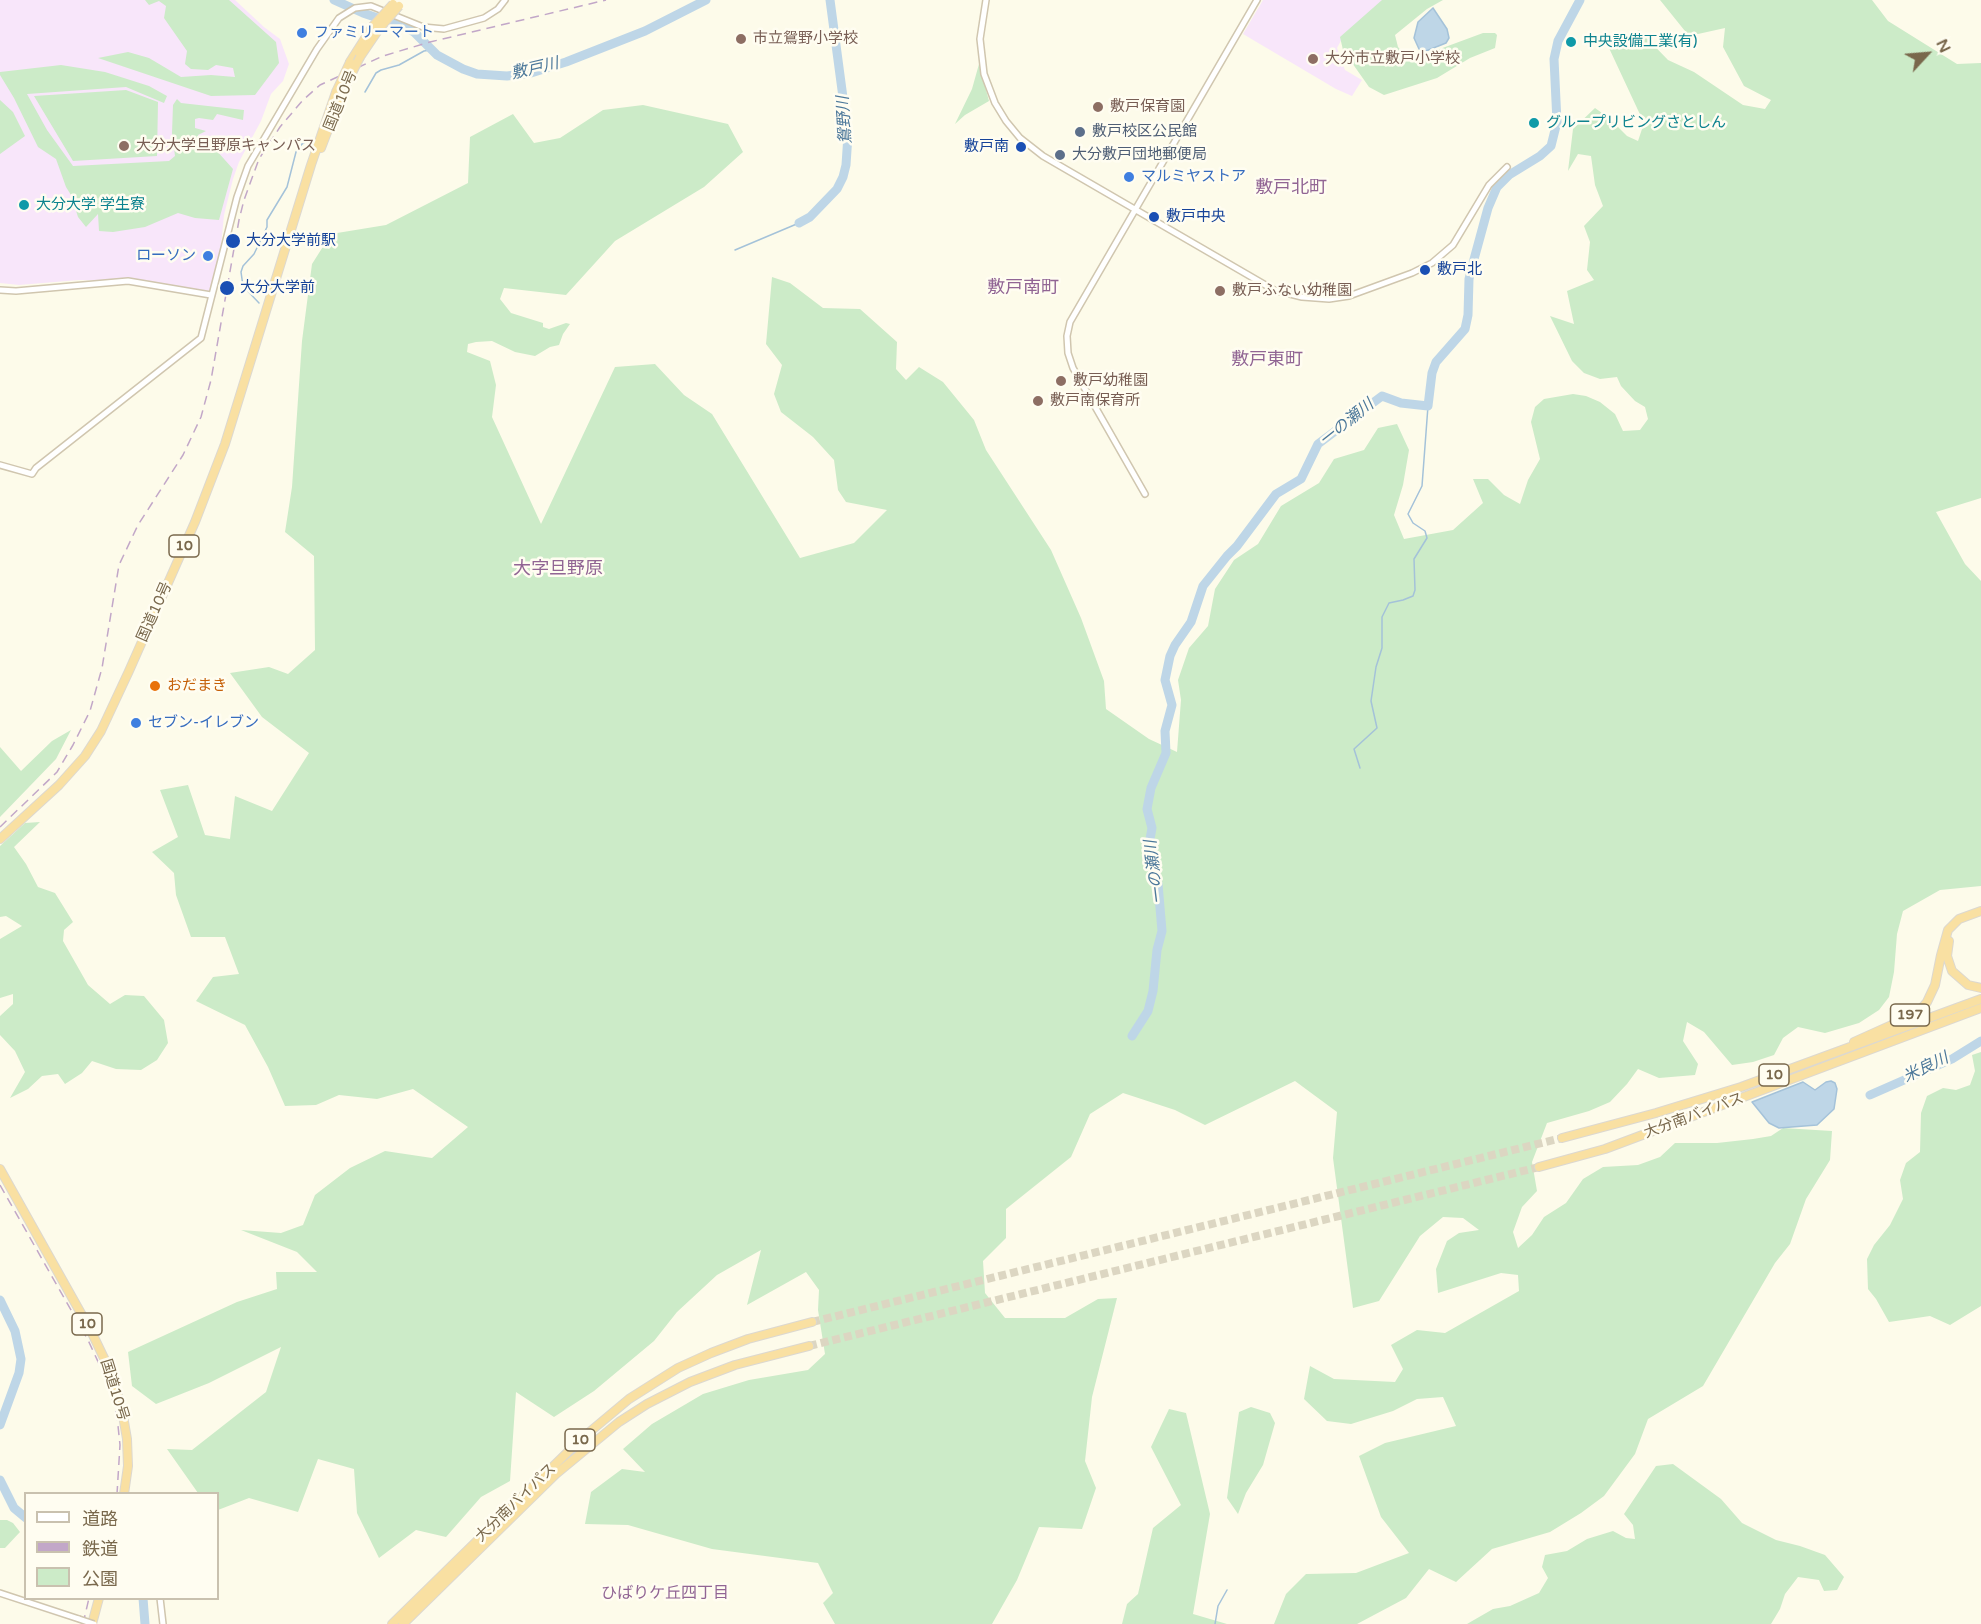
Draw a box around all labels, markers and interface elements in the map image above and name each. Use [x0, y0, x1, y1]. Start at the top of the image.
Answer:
place label: ファミリーマート [314, 24, 434, 42]
north arrow [1897, 24, 1957, 84]
marker: ファミリーマート [295, 26, 309, 40]
place label: 市立鴛野小学校 [753, 30, 858, 48]
marker: 市立鴛野小学校 [734, 32, 748, 46]
place label: 中央設備工業(有) [1583, 33, 1697, 51]
marker: 中央設備工業(有) [1564, 35, 1578, 49]
text: N [1931, 36, 1955, 56]
place label: 大分市立敷戸小学校 [1325, 50, 1460, 68]
marker: 大分市立敷戸小学校 [1306, 52, 1320, 66]
water label: 敷戸川 [509, 54, 561, 84]
street label: 国道10号 [321, 68, 361, 134]
water label: 鴛野川 [834, 95, 856, 145]
place label: 敷戸保育園 [1110, 98, 1185, 116]
marker: 敷戸保育園 [1091, 100, 1105, 114]
place label: グループリビングさとしん [1546, 114, 1726, 132]
marker: グループリビングさとしん [1527, 116, 1541, 130]
place label: 敷戸校区公民館 [1092, 123, 1197, 141]
marker: 敷戸校区公民館 [1073, 125, 1087, 139]
place label: 大分大学旦野原キャンパス [136, 137, 316, 155]
place label: 敷戸南 [964, 138, 1009, 156]
marker: 大分大学旦野原キャンパス [117, 139, 131, 153]
marker: 敷戸南 [1014, 140, 1028, 154]
place label: 大分敷戸団地郵便局 [1072, 146, 1207, 164]
marker: 大分敷戸団地郵便局 [1053, 148, 1067, 162]
place label: マルミヤストア [1141, 168, 1246, 186]
marker: マルミヤストア [1122, 170, 1136, 184]
district label: 敷戸北町 [1255, 177, 1327, 199]
place label: 大分大学 学生寮 [36, 196, 145, 214]
marker: 大分大学 学生寮 [17, 198, 31, 212]
place label: 敷戸中央 [1166, 208, 1226, 226]
marker: 敷戸中央 [1147, 210, 1161, 224]
marker: 大分大学前駅 [224, 232, 242, 250]
place label: 大分大学前駅 [246, 232, 336, 250]
place label: ローソン [136, 247, 196, 265]
marker: ローソン [201, 249, 215, 263]
place label: 敷戸北 [1437, 261, 1482, 279]
marker: 敷戸北 [1418, 263, 1432, 277]
district label: 敷戸南町 [987, 277, 1059, 299]
marker: 大分大学前 [218, 279, 236, 297]
place label: 大分大学前 [240, 279, 315, 297]
place label: 敷戸ふない幼稚園 [1232, 282, 1352, 300]
marker: 敷戸ふない幼稚園 [1213, 284, 1227, 298]
district label: 敷戸東町 [1231, 349, 1303, 371]
place label: 敷戸幼稚園 [1073, 372, 1148, 390]
marker: 敷戸幼稚園 [1054, 374, 1068, 388]
place label: 敷戸南保育所 [1050, 392, 1140, 410]
marker: 敷戸南保育所 [1031, 394, 1045, 408]
water label: 一の瀬川 [1316, 395, 1378, 451]
road number: 10 [169, 535, 199, 557]
district label: 大字旦野原 [513, 558, 603, 580]
street label: 国道10号 [134, 579, 176, 645]
place label: おだまき [167, 677, 227, 695]
marker: おだまき [148, 679, 162, 693]
place label: セブン-イレブン [148, 714, 259, 732]
marker: セブン-イレブン [129, 716, 143, 730]
water label: 一の瀬川 [1142, 839, 1168, 905]
road number: 197 [1890, 1004, 1930, 1026]
water label: 米良川 [1900, 1049, 1952, 1087]
road number: 10 [1759, 1064, 1789, 1086]
street label: 大分南バイパス [1642, 1090, 1746, 1142]
road number: 10 [72, 1313, 102, 1335]
street label: 国道10号 [96, 1357, 132, 1423]
road number: 10 [565, 1429, 595, 1451]
street label: 大分南バイパス [472, 1460, 560, 1546]
legend [24, 1492, 219, 1600]
text: 道路 [82, 1508, 118, 1530]
text: 鉄道 [82, 1538, 118, 1560]
text: 公園 [82, 1568, 118, 1590]
district label: ひばりケ丘四丁目 [601, 1584, 729, 1604]

